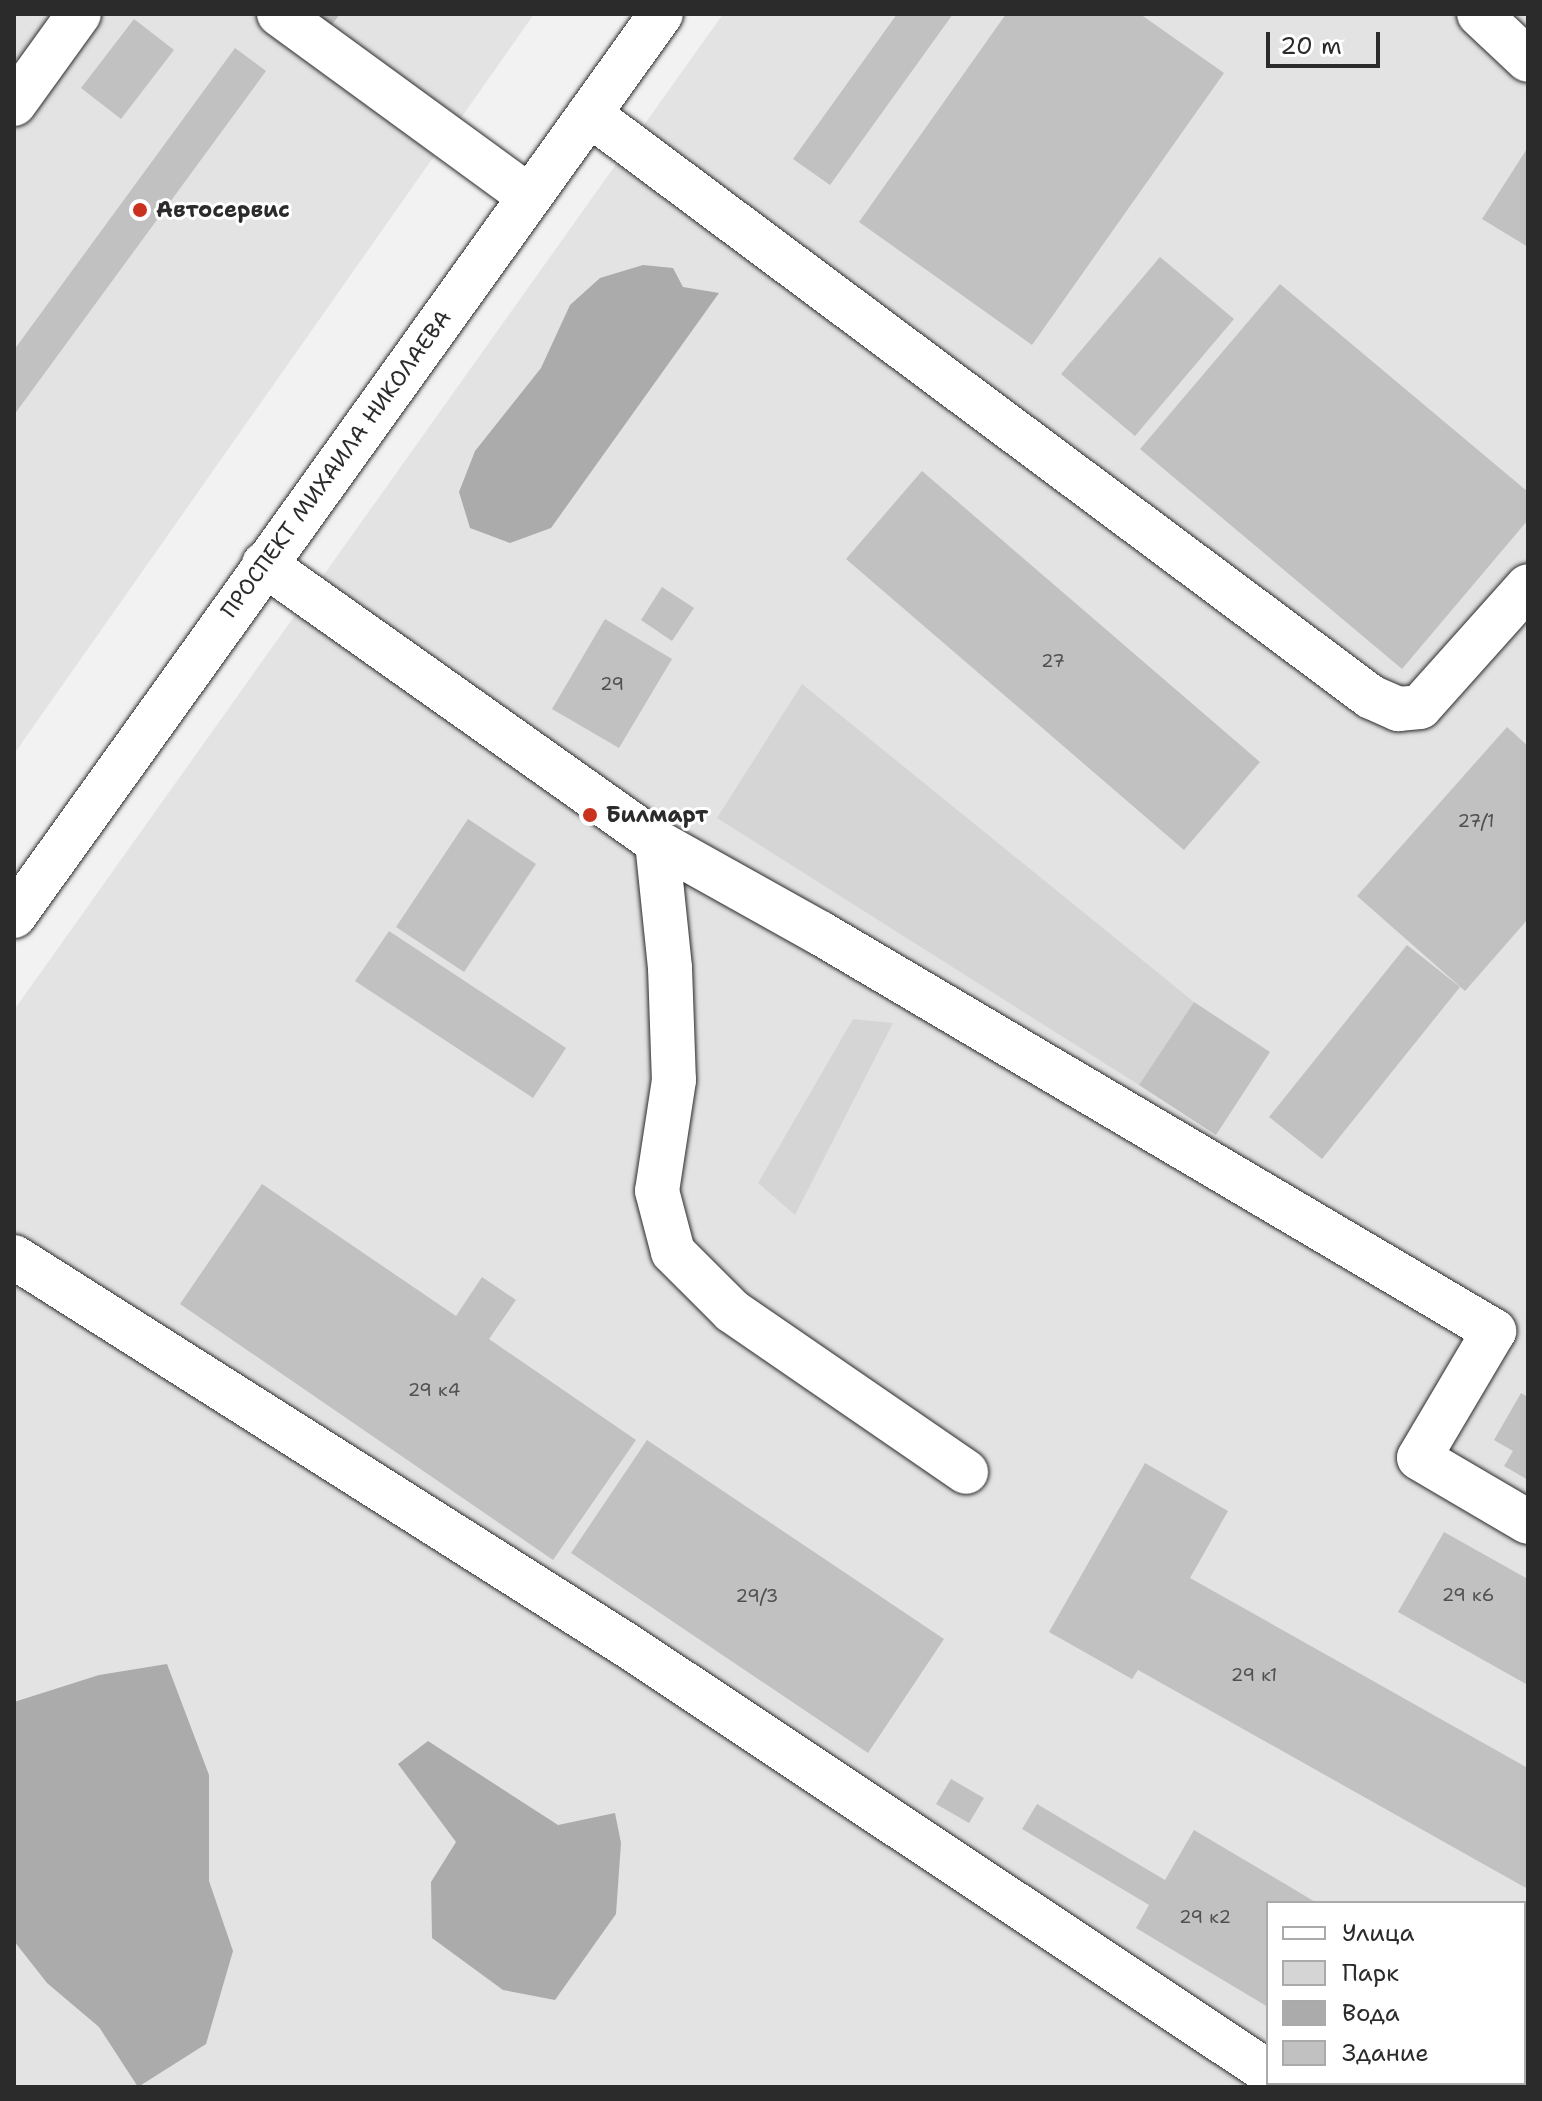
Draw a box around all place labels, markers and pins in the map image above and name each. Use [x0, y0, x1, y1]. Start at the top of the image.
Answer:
place label: Автосервис [156, 197, 290, 223]
marker: Автосервис [131, 201, 149, 219]
place label: Билмарт [606, 802, 708, 828]
marker: Билмарт [581, 806, 599, 824]

